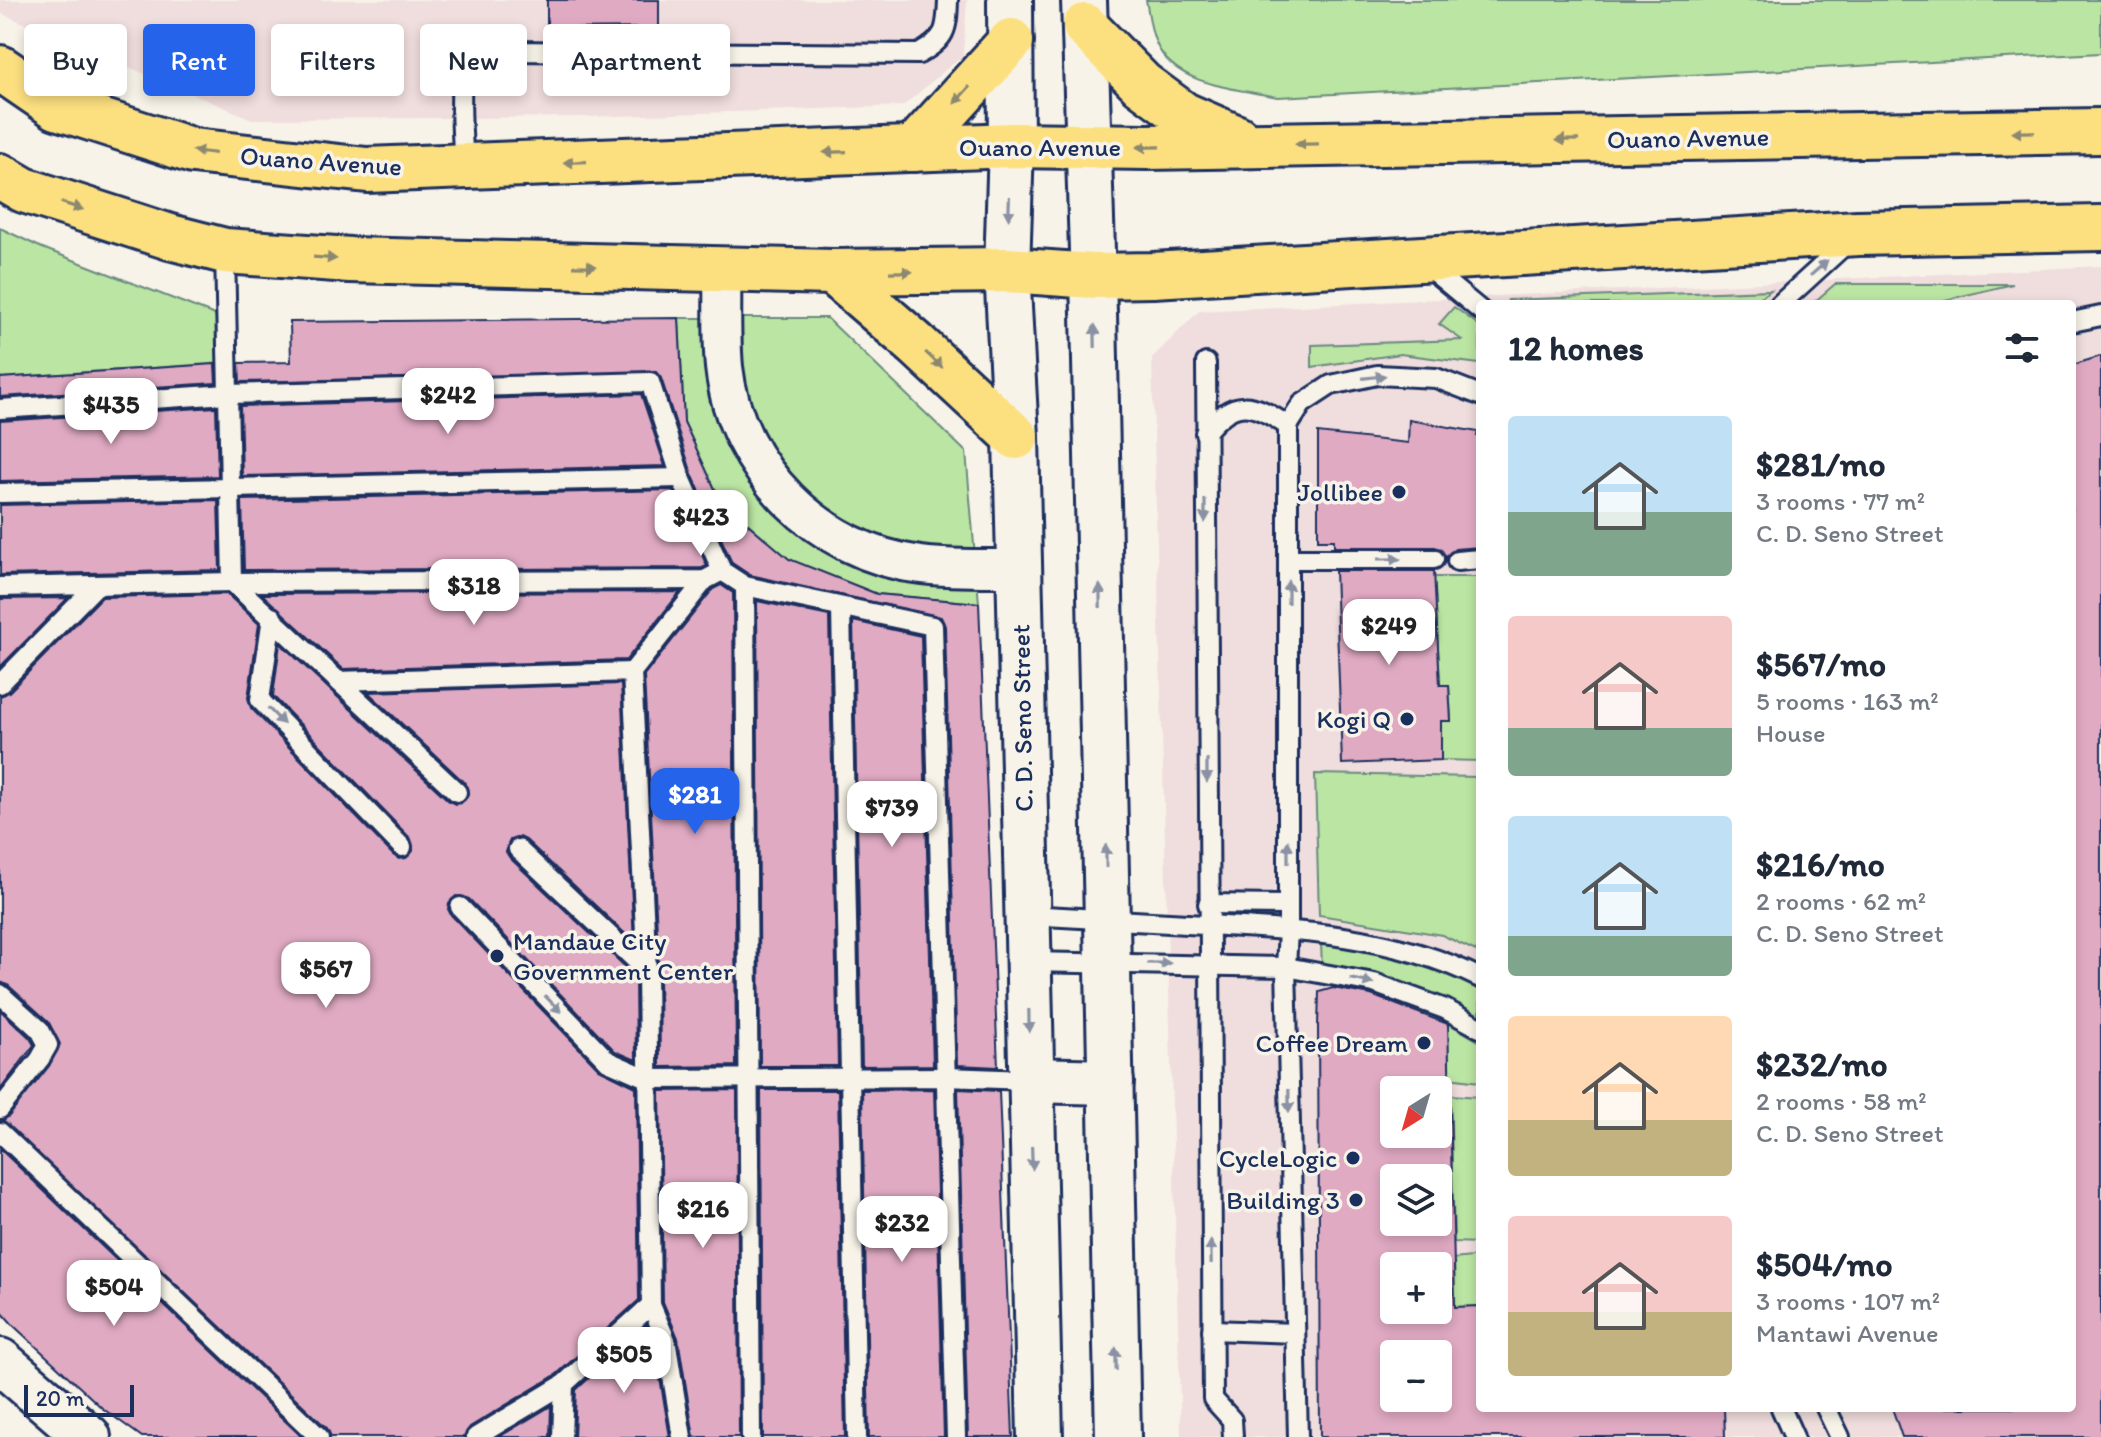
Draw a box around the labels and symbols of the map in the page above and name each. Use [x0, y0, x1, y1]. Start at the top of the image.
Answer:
one-way arrow [953, 85, 971, 104]
street label: Ouano Avenue [1607, 121, 1769, 155]
one-way arrow [2010, 126, 2035, 138]
street label: Ouano Avenue [959, 131, 1121, 163]
one-way arrow [1554, 133, 1579, 146]
one-way arrow [1294, 138, 1319, 150]
street label: Ouano Avenue [239, 139, 403, 183]
one-way arrow [1135, 141, 1160, 153]
one-way arrow [191, 145, 216, 158]
one-way arrow [822, 145, 847, 158]
one-way arrow [562, 156, 587, 169]
one-way arrow [1002, 196, 1015, 221]
one-way arrow [60, 200, 84, 212]
one-way arrow [313, 252, 338, 265]
one-way arrow [573, 260, 598, 272]
one-way arrow [1809, 260, 1828, 278]
one-way arrow [889, 265, 914, 278]
one-way arrow [1088, 323, 1101, 348]
one-way arrow [924, 351, 943, 369]
pin: $242 [401, 368, 495, 436]
one-way arrow [1362, 371, 1387, 384]
pin: $435 [64, 378, 158, 446]
place label: Jollibee [1298, 476, 1383, 508]
marker: Jollibee [1390, 483, 1408, 501]
pin: $423 [654, 490, 748, 558]
one-way arrow [1199, 499, 1211, 524]
one-way arrow [1377, 553, 1402, 565]
pin: $318 [427, 559, 521, 627]
one-way arrow [1282, 579, 1294, 604]
one-way arrow [1094, 583, 1106, 608]
pin: $249 [1342, 599, 1436, 667]
street label: C. D. Seno Street [1004, 624, 1040, 812]
place label: Kogi Q [1317, 703, 1391, 735]
one-way arrow [266, 706, 284, 725]
marker: Kogi Q [1398, 710, 1416, 728]
one-way arrow [1201, 759, 1213, 784]
pin: $281 [648, 768, 742, 836]
pin: $739 [845, 781, 939, 849]
one-way arrow [1282, 839, 1294, 864]
one-way arrow [1099, 843, 1112, 868]
place label: Mandaue City Government Center [513, 925, 734, 987]
pin: $567 [279, 942, 373, 1010]
marker: Mandaue City Government Center [488, 947, 506, 965]
one-way arrow [1147, 957, 1172, 969]
one-way arrow [1350, 975, 1375, 988]
one-way arrow [543, 994, 562, 1013]
one-way arrow [1023, 1009, 1035, 1034]
place label: Coffee Dream [1255, 1027, 1408, 1059]
marker: Coffee Dream [1415, 1034, 1433, 1052]
north arrow [1380, 1076, 1452, 1148]
one-way arrow [1283, 1089, 1296, 1114]
place label: CycleLogic [1219, 1142, 1337, 1174]
one-way arrow [1026, 1146, 1038, 1171]
marker: CycleLogic [1344, 1149, 1362, 1167]
pin: $216 [656, 1182, 750, 1250]
place label: Building 3 [1226, 1184, 1340, 1216]
marker: Building 3 [1347, 1191, 1365, 1209]
pin: $232 [855, 1196, 949, 1264]
one-way arrow [1205, 1239, 1217, 1264]
pin: $504 [67, 1260, 161, 1328]
pin: $505 [577, 1327, 671, 1395]
one-way arrow [1110, 1346, 1123, 1371]
scale bar [24, 1381, 134, 1417]

